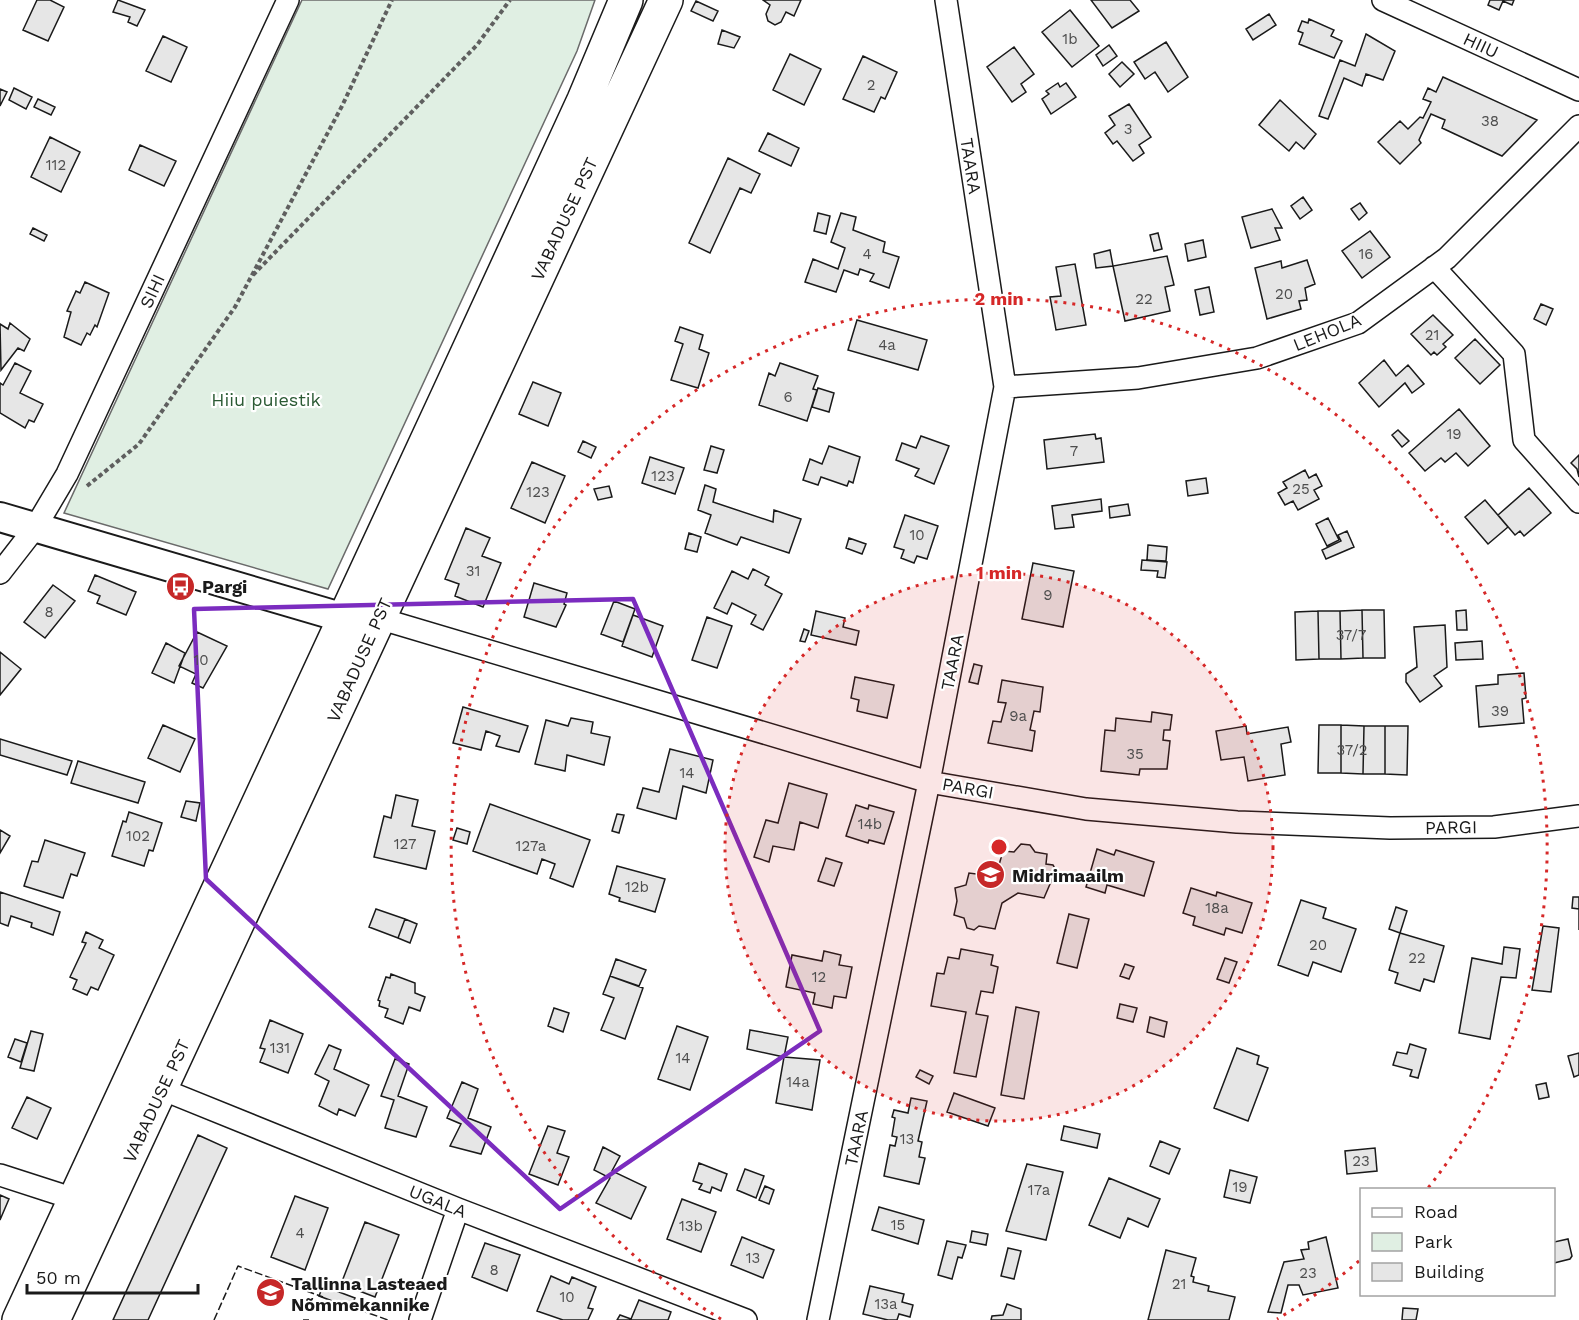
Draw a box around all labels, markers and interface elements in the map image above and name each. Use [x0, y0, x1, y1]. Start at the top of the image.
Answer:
street label: HIIU [1460, 28, 1502, 62]
house number: 1b [1062, 30, 1078, 48]
house number: 2 [867, 76, 875, 94]
house number: 38 [1481, 112, 1499, 130]
house number: 3 [1124, 120, 1132, 138]
street label: TAARA [956, 136, 986, 196]
street label: VABADUSE PST [526, 154, 602, 284]
house number: 112 [46, 156, 66, 174]
house number: 4 [862, 245, 872, 263]
house number: 16 [1359, 245, 1373, 263]
street label: SIHI [135, 271, 169, 311]
house number: 20 [1275, 285, 1293, 303]
text: 2 min [974, 288, 1024, 309]
house number: 22 [1135, 290, 1153, 308]
street label: LEHOLA [1290, 309, 1364, 355]
house number: 21 [1425, 326, 1439, 344]
house number: 4a [878, 336, 896, 354]
house number: 6 [783, 388, 793, 406]
park label: Hiiu puiestik [211, 389, 321, 410]
house number: 19 [1446, 425, 1462, 443]
house number: 7 [1070, 442, 1078, 460]
house number: 123 [651, 467, 675, 485]
house number: 25 [1292, 480, 1310, 498]
house number: 123 [526, 483, 550, 501]
house number: 10 [909, 526, 925, 544]
house number: 31 [466, 562, 480, 580]
text: 1 min [976, 562, 1022, 583]
bus stop icon: Pargi [165, 570, 197, 602]
place label: Pargi [202, 576, 247, 597]
house number: 9 [1043, 586, 1053, 604]
street label: VABADUSE PST [322, 595, 396, 725]
house number: 8 [44, 603, 54, 621]
house number: 37/7 [1336, 626, 1366, 644]
street label: TAARA [936, 632, 968, 692]
house number: 10 [193, 651, 209, 669]
house number: 39 [1491, 702, 1509, 720]
house number: 9a [1009, 707, 1027, 725]
house number: 37/2 [1336, 741, 1368, 759]
house number: 35 [1126, 745, 1144, 763]
house number: 14 [679, 764, 695, 782]
street label: PARGI [940, 773, 996, 803]
house number: 14b [858, 815, 882, 833]
street label: PARGI [1425, 816, 1477, 838]
house number: 102 [126, 827, 150, 845]
house number: 127 [394, 835, 416, 853]
house number: 127a [516, 837, 547, 855]
centre of rings [989, 837, 1009, 857]
school or university icon: Midrimaailm [975, 859, 1007, 891]
place label: Midrimaailm [1012, 865, 1124, 886]
house number: 12b [625, 878, 649, 896]
house number: 18a [1205, 899, 1229, 917]
house number: 20 [1309, 936, 1327, 954]
house number: 22 [1408, 949, 1426, 967]
house number: 12 [812, 968, 826, 986]
street label: VABADUSE PST [118, 1036, 194, 1166]
house number: 131 [270, 1039, 290, 1057]
house number: 14 [675, 1049, 691, 1067]
house number: 14a [786, 1073, 810, 1091]
street label: TAARA [840, 1108, 872, 1168]
house number: 13 [900, 1130, 914, 1148]
house number: 23 [1352, 1152, 1370, 1170]
house number: 19 [1232, 1178, 1248, 1196]
street label: UGALA [406, 1180, 470, 1222]
house number: 17a [1028, 1181, 1051, 1199]
legend [1360, 1188, 1555, 1296]
text: Road [1414, 1201, 1458, 1222]
house number: 15 [891, 1216, 905, 1234]
house number: 13b [679, 1217, 703, 1235]
house number: 4 [295, 1224, 305, 1242]
text: Park [1414, 1231, 1453, 1252]
house number: 13 [746, 1249, 760, 1267]
scale bar [27, 1257, 198, 1295]
house number: 8 [489, 1261, 499, 1279]
text: Building [1414, 1261, 1484, 1282]
house number: 23 [1299, 1264, 1317, 1282]
text: 50 m [36, 1267, 81, 1288]
place label: Tallinna Lasteaed Nõmmekannike [291, 1273, 448, 1315]
house number: 21 [1172, 1275, 1186, 1293]
school or university icon: Tallinna Lasteaed Nõmmekannike [254, 1277, 286, 1309]
house number: 10 [559, 1288, 575, 1306]
house number: 13a [874, 1295, 898, 1313]

